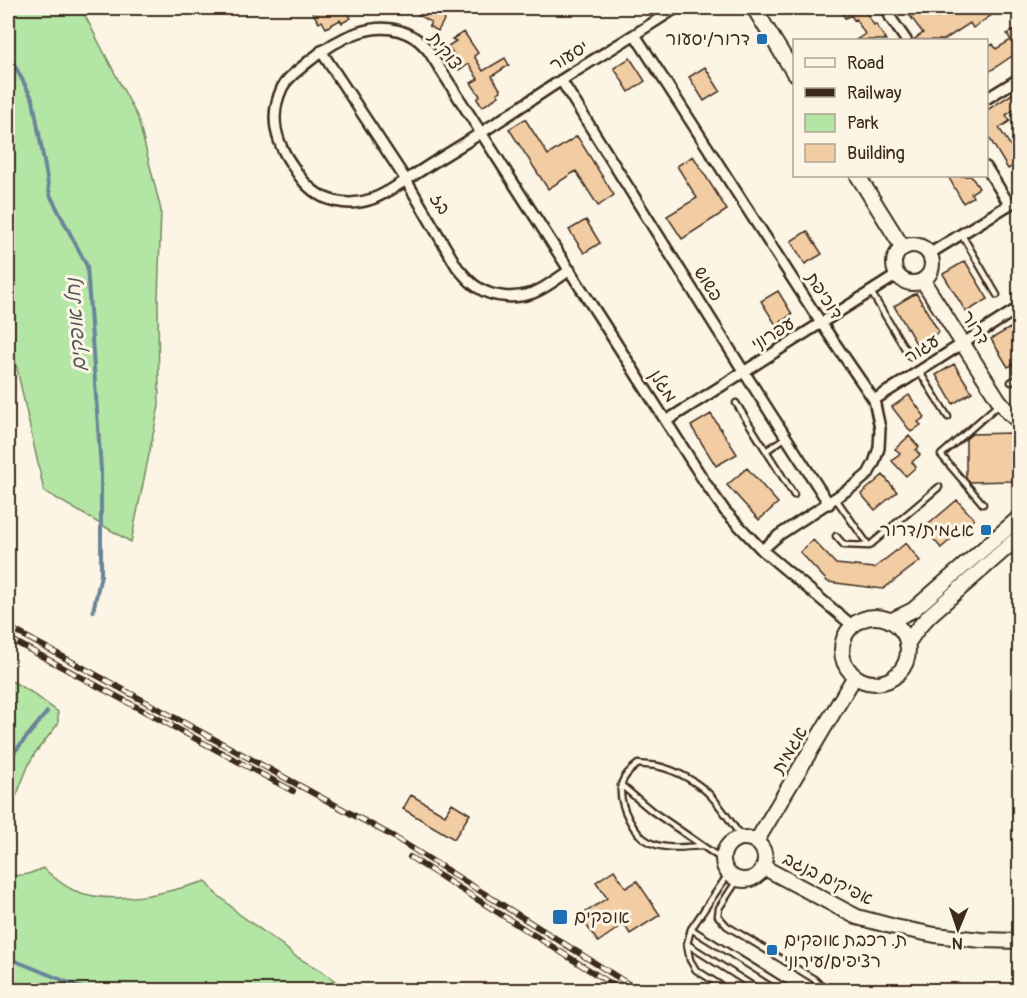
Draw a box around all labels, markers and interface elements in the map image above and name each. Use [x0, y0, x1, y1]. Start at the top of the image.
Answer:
street label: צוקית [423, 27, 467, 75]
place label: דרור/יסעור [665, 28, 750, 51]
marker: דרור/יסעור [755, 32, 769, 46]
street label: יסעור [545, 35, 593, 77]
legend [793, 39, 988, 177]
text: Road [847, 52, 884, 75]
text: Railway [847, 82, 902, 105]
text: Park [847, 112, 879, 135]
text: Building [847, 142, 905, 165]
street label: בז [425, 189, 455, 219]
street label: פשוש [688, 262, 728, 306]
street label: דוכיפת [800, 267, 848, 324]
water label: נחל אופקים [60, 276, 92, 372]
street label: דרור [955, 306, 995, 350]
street label: עפרוני [747, 312, 799, 356]
street label: עגור [900, 329, 944, 369]
street label: מגלן [644, 365, 682, 407]
place label: אגמית/דרור [880, 519, 974, 542]
marker: אגמית/דרור [979, 523, 993, 537]
street label: אגמית [766, 722, 813, 779]
street label: אפיקים בנגב [779, 847, 877, 911]
north arrow [928, 899, 988, 959]
place label: אופקים [574, 906, 630, 929]
marker: אופקים [551, 908, 569, 926]
place label: ת. רכבת אופקים רציפים/עירוני [784, 929, 907, 973]
text: N [952, 933, 963, 953]
marker: ת. רכבת אופקים רציפים/עירוני [765, 943, 779, 957]

